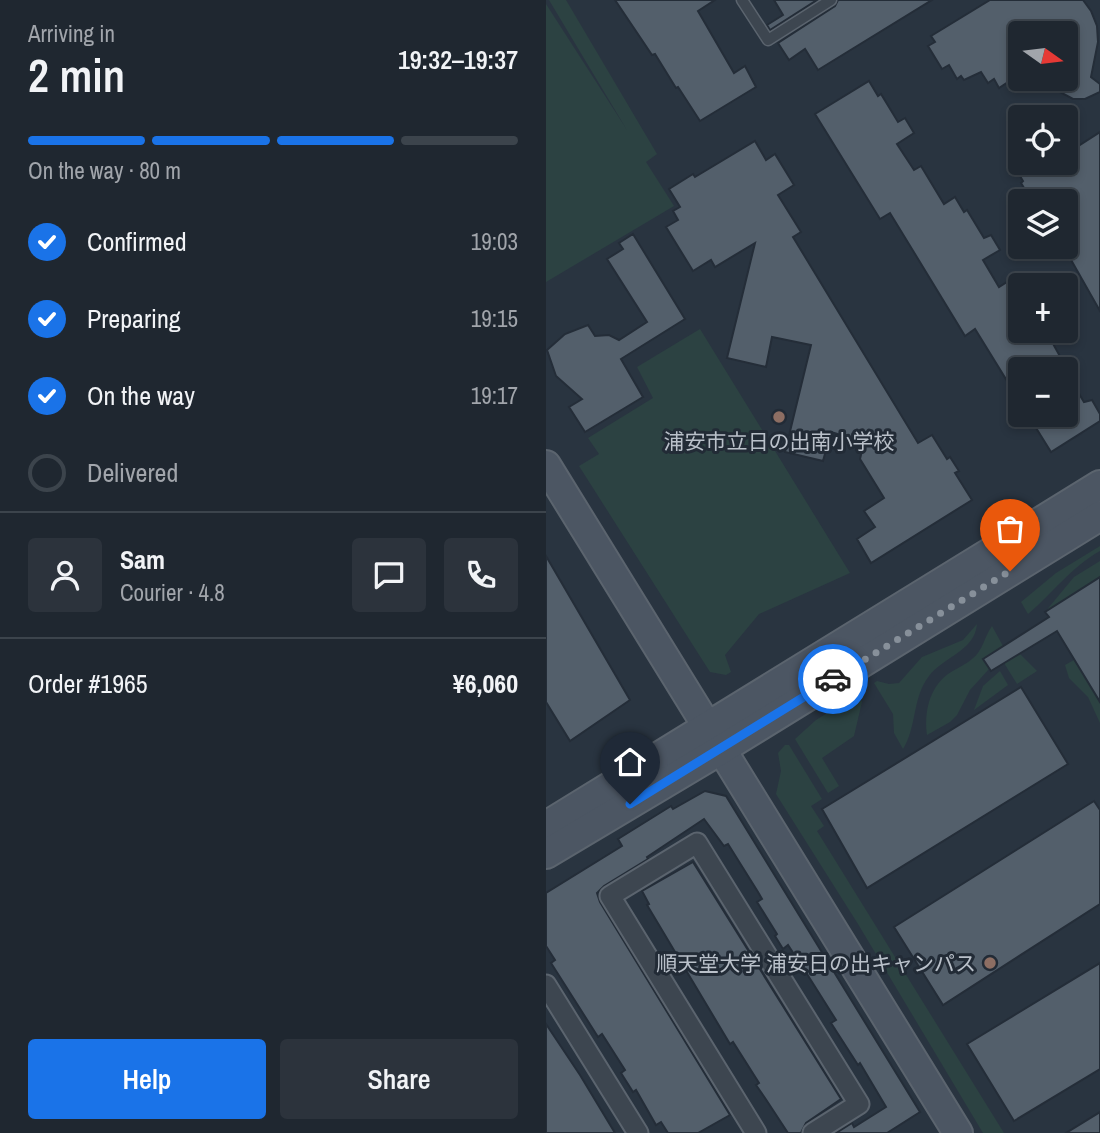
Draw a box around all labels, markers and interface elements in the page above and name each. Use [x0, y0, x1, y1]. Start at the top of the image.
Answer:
text: Arriving in [28, 18, 115, 49]
north arrow [1008, 21, 1078, 91]
map controls [1008, 21, 1078, 427]
text: 19:32–19:37 [398, 42, 518, 77]
text: 2 min [28, 44, 125, 106]
button: locate [1008, 105, 1078, 175]
text: On the way · 80 m [28, 155, 181, 186]
button: layers [1008, 189, 1078, 259]
icon: check [28, 223, 66, 261]
text: Confirmed [87, 224, 187, 259]
text: 19:03 [471, 226, 518, 257]
button: + [1008, 273, 1078, 343]
icon: check [28, 300, 66, 338]
text: Preparing [87, 301, 181, 336]
text: 19:15 [471, 303, 518, 334]
button: − [1008, 357, 1078, 427]
icon: check [28, 377, 66, 415]
text: On the way [87, 378, 195, 413]
text: 19:17 [471, 380, 518, 411]
marker: 浦安市立日の出南小学校 [771, 409, 787, 425]
place label: 浦安市立日の出南小学校 [664, 427, 895, 456]
text: Delivered [87, 455, 178, 490]
pin [980, 499, 1040, 571]
icon: bag [991, 510, 1029, 548]
button: person [28, 538, 102, 612]
button: chat [352, 538, 426, 612]
button: phone [444, 538, 518, 612]
text: Sam [120, 542, 165, 577]
text: Courier · 4.8 [120, 577, 225, 608]
courier [798, 644, 868, 714]
icon: car [814, 660, 852, 698]
text: Order #1965 [28, 666, 148, 701]
text: ¥6,060 [453, 666, 518, 701]
pin [600, 732, 660, 804]
icon: home [611, 743, 649, 781]
place label: 順天堂大学 浦安日の出キャンパス [656, 949, 976, 978]
marker: 順天堂大学 浦安日の出キャンパス [982, 955, 998, 971]
button: Help [28, 1039, 266, 1119]
button: Share [280, 1039, 518, 1119]

